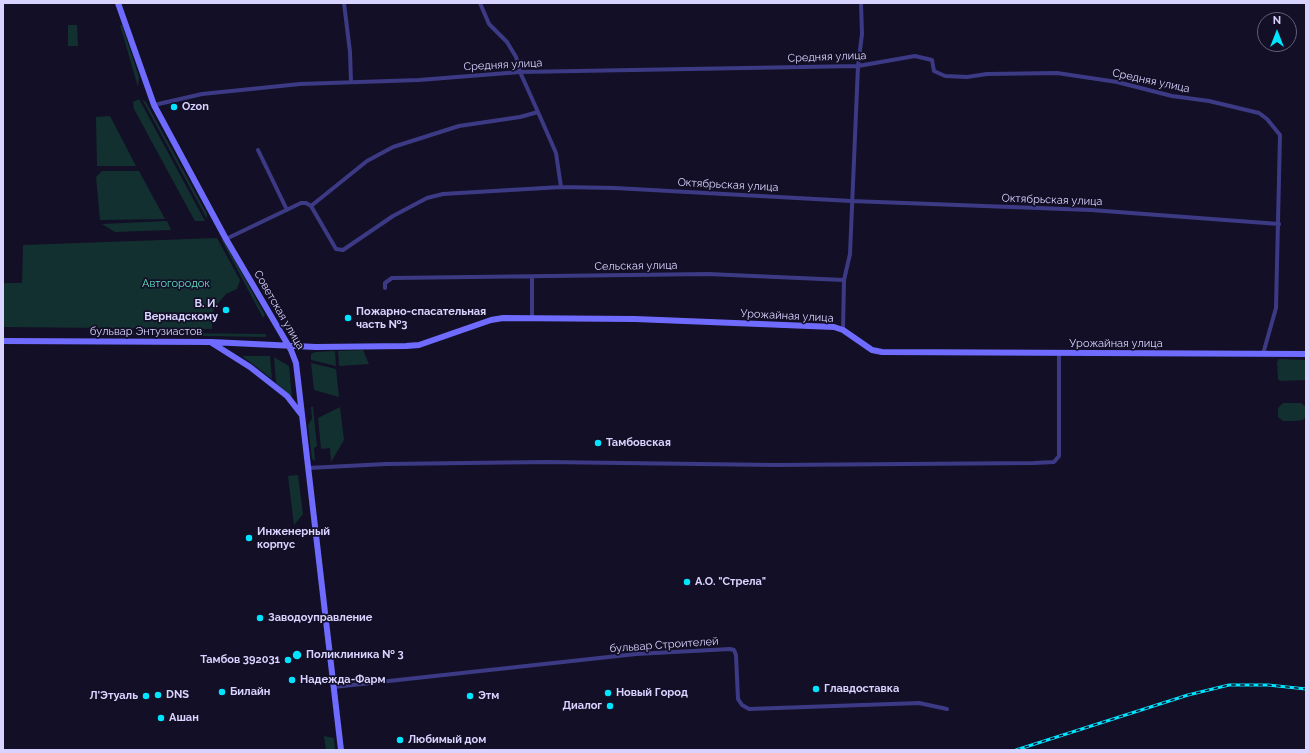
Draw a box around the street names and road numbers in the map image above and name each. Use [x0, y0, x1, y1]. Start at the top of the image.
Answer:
street label: Средняя улица [787, 49, 867, 65]
street label: Средняя улица [463, 56, 543, 74]
street label: Средняя улица [1111, 66, 1191, 96]
street label: Октябрьская улица [677, 176, 779, 194]
street label: Октябрьская улица [1001, 192, 1103, 208]
street label: Сельская улица [594, 259, 678, 273]
street label: Советская улица [251, 268, 307, 352]
street label: Урожайная улица [740, 307, 834, 325]
street label: бульвар Энтузиастов [90, 325, 202, 339]
street label: Урожайная улица [1069, 337, 1163, 351]
street label: бульвар Строителей [609, 635, 719, 655]

